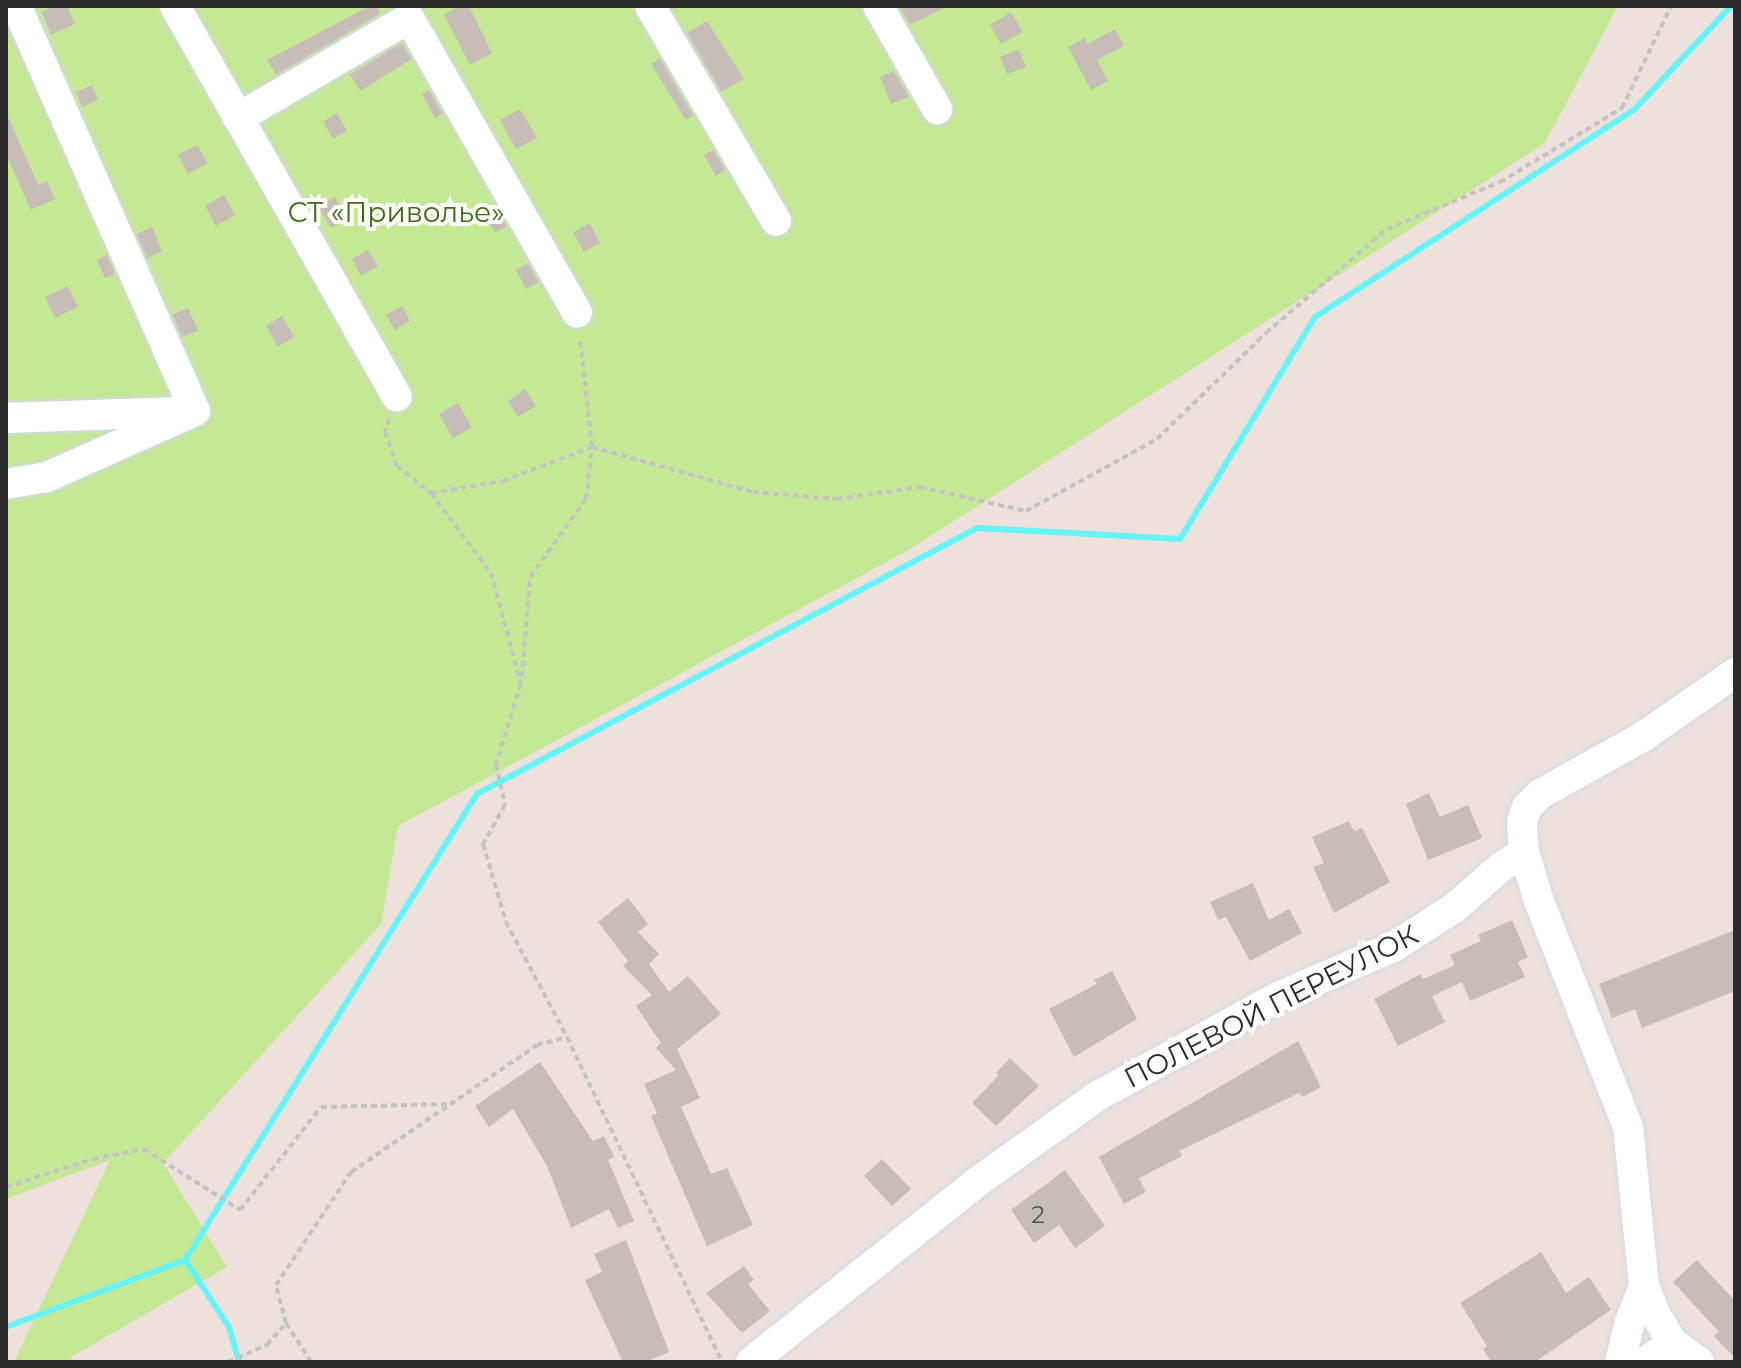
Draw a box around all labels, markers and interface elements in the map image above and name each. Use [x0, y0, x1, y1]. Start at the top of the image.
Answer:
park label: СТ «Приволье» [287, 195, 505, 229]
street label: ПОЛЕВОЙ ПЕРЕУЛОК [1118, 917, 1424, 1095]
house number: 2 [1031, 1201, 1045, 1229]

